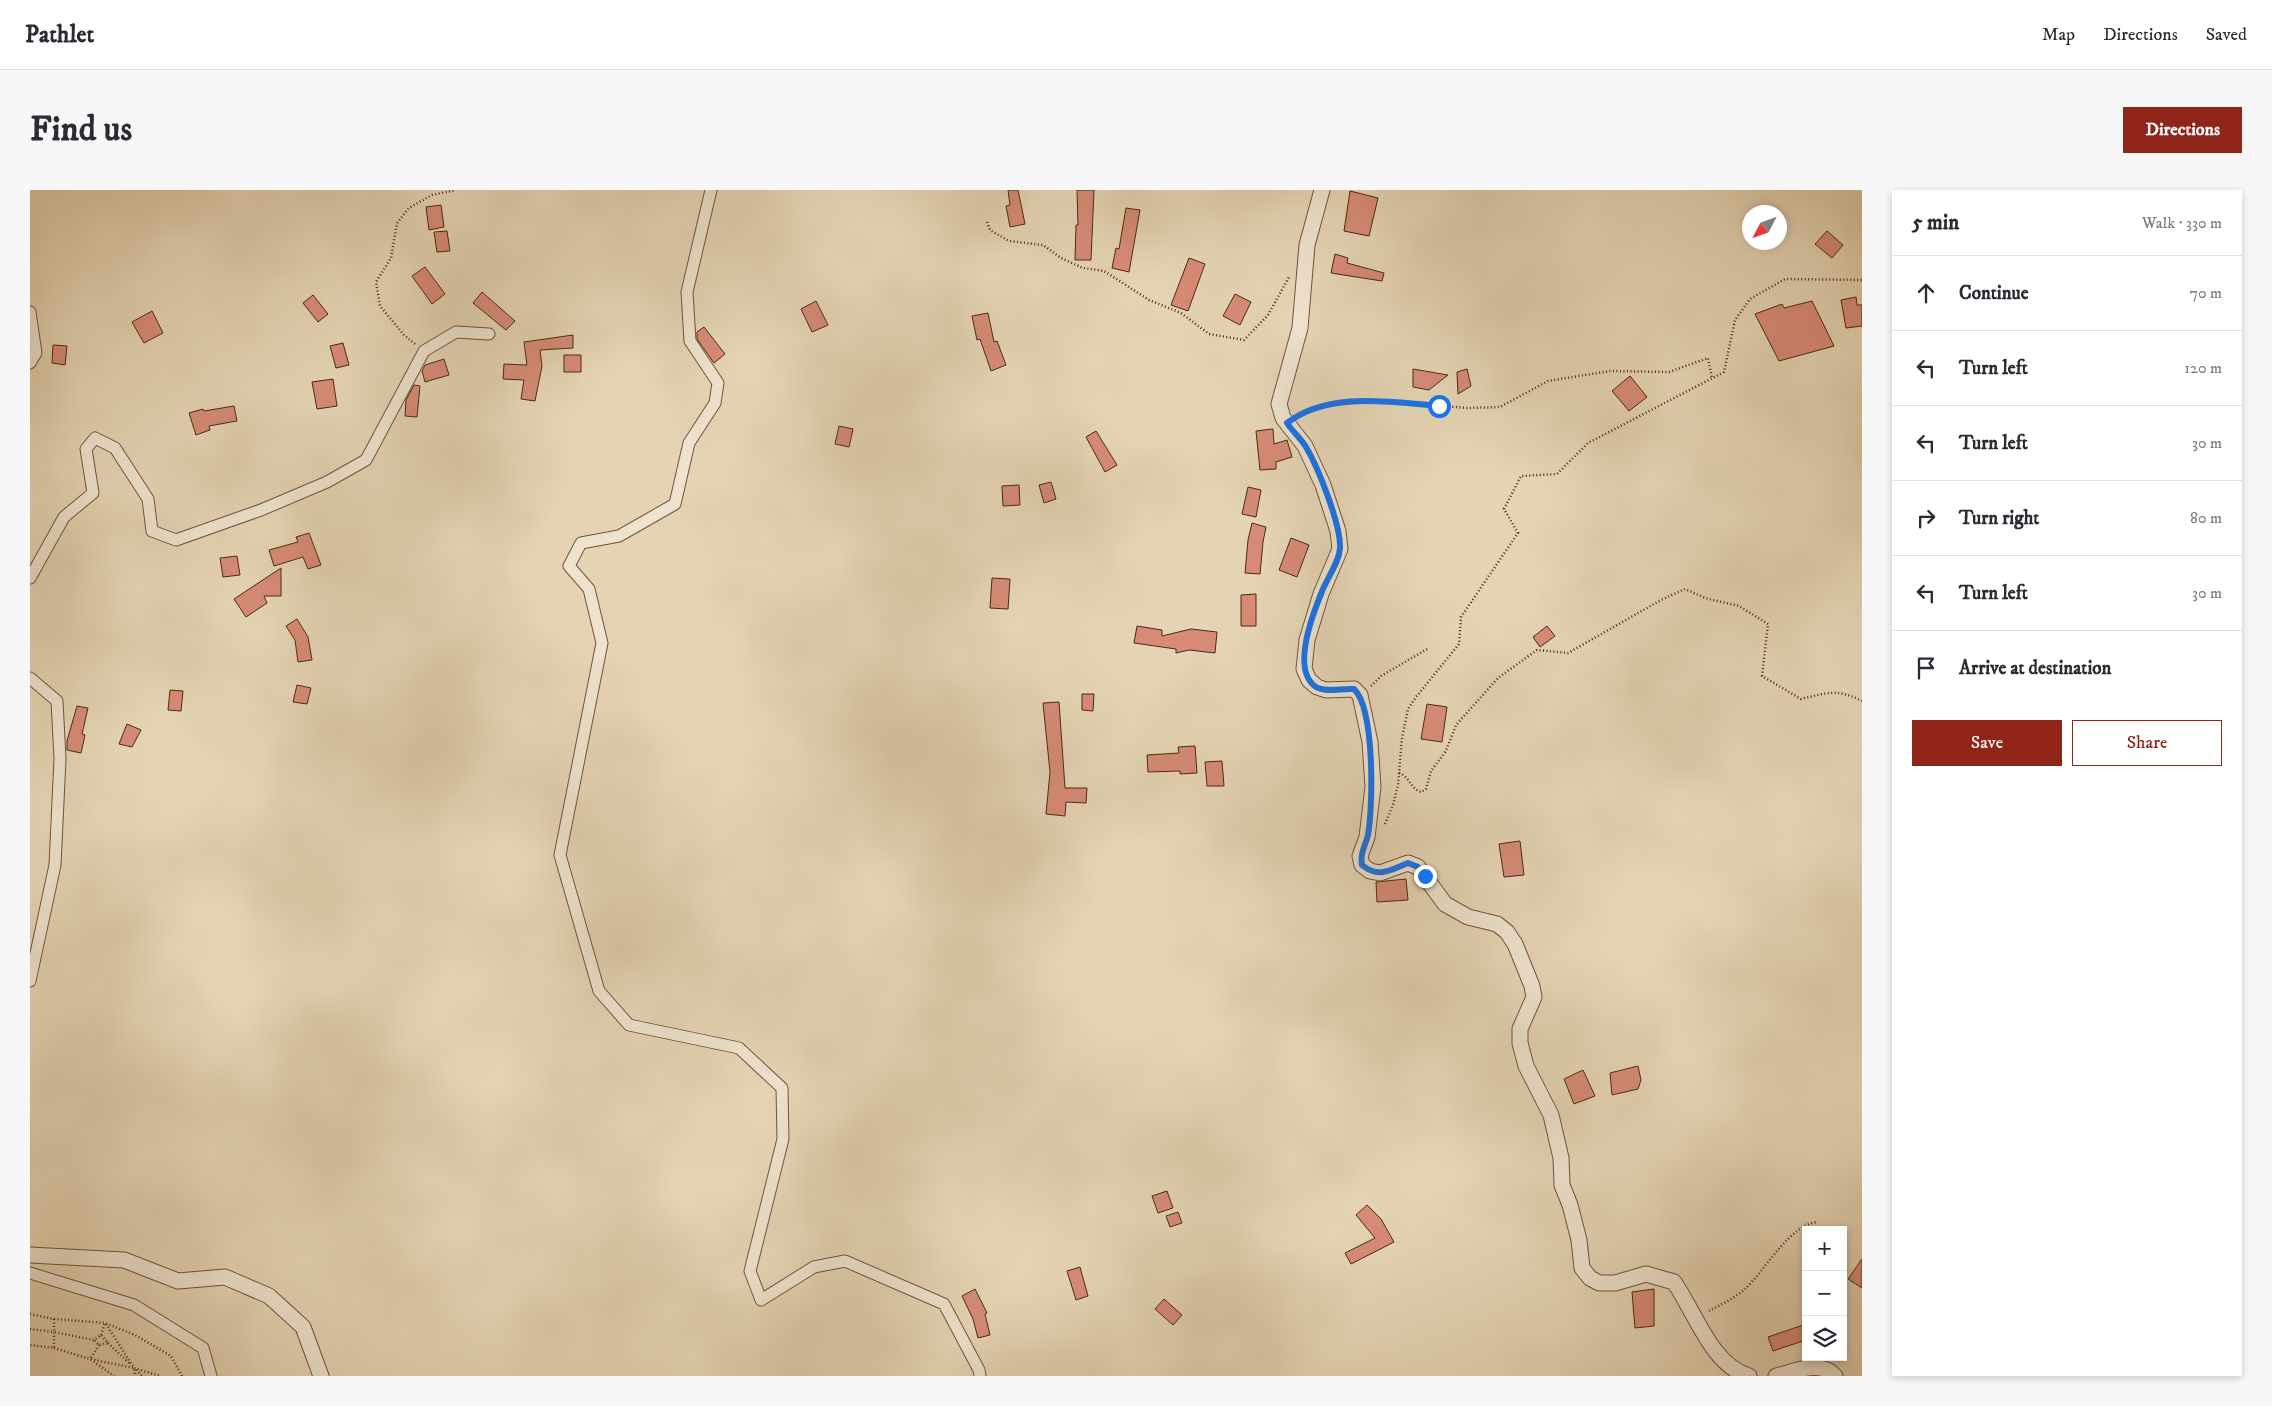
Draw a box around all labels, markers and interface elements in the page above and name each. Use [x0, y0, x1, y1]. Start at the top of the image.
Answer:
text: Pathlet [25, 20, 94, 50]
text: Map [2042, 24, 2075, 46]
text: Directions [2103, 24, 2178, 46]
text: Saved [2206, 24, 2247, 46]
button: Directions [2123, 107, 2242, 153]
text: Find us [30, 108, 132, 152]
north arrow [1742, 205, 1787, 250]
text: 5 min [1912, 210, 1959, 236]
text: Walk · 330 m [2142, 213, 2222, 233]
icon: ahead [1912, 279, 1940, 307]
text: Continue [1959, 282, 2029, 305]
text: 70 m [2190, 283, 2222, 303]
icon: left [1912, 354, 1940, 382]
text: Turn left [1959, 357, 2028, 380]
text: 120 m [2184, 358, 2222, 378]
route start [1428, 395, 1451, 418]
icon: left [1912, 429, 1940, 457]
text: Turn left [1959, 432, 2028, 455]
text: 30 m [2192, 433, 2222, 453]
icon: right [1912, 504, 1940, 532]
text: Turn right [1959, 507, 2039, 530]
text: 80 m [2190, 508, 2222, 528]
icon: left [1912, 579, 1940, 607]
text: Turn left [1959, 582, 2028, 605]
text: 30 m [2192, 583, 2222, 603]
icon: arrive [1912, 654, 1940, 682]
text: Arrive at destination [1959, 657, 2111, 680]
button: Save [1912, 720, 2062, 766]
button: Share [2072, 720, 2222, 766]
route end [1414, 865, 1437, 888]
map controls [1802, 1226, 1847, 1361]
button: + [1802, 1226, 1847, 1271]
button: − [1802, 1271, 1847, 1316]
button: layers [1802, 1316, 1847, 1361]

